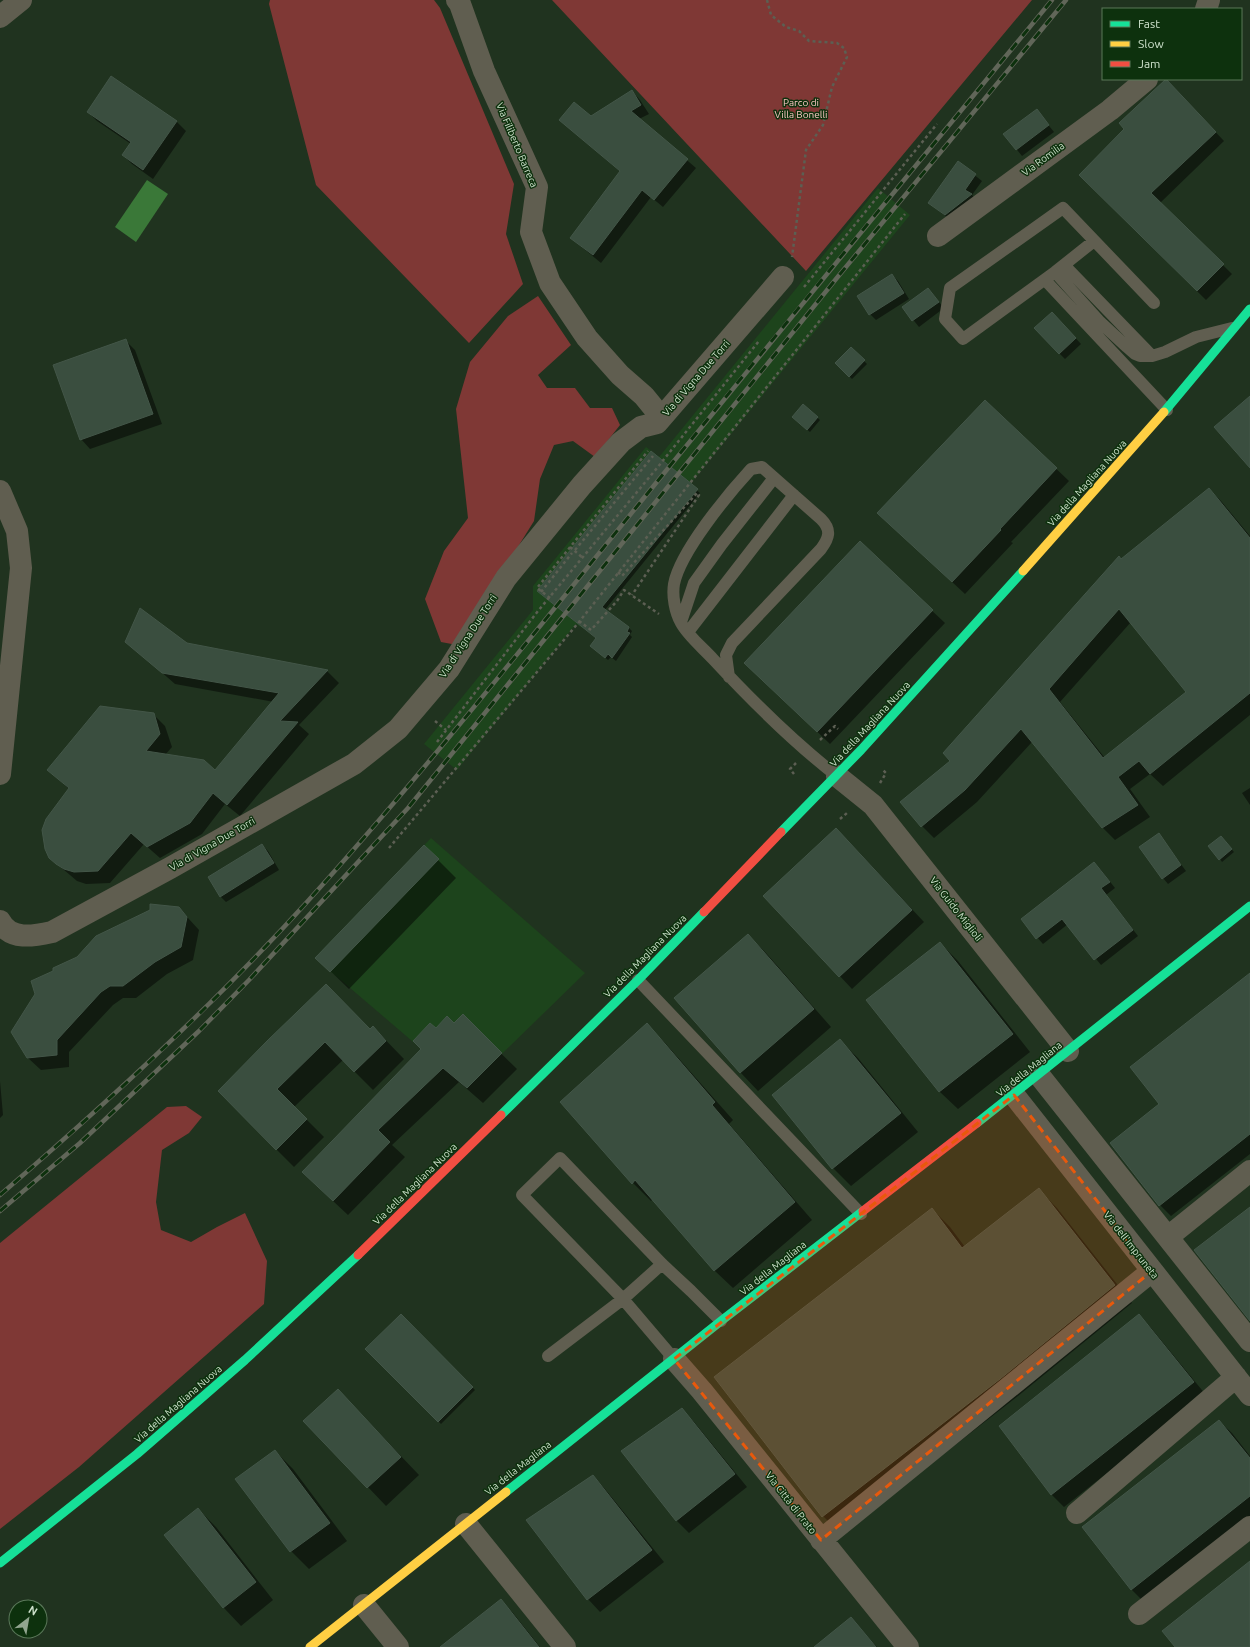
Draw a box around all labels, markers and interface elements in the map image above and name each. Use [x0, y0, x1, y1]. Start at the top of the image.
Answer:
legend [1102, 8, 1242, 80]
text: Fast [1138, 17, 1160, 30]
text: Slow [1138, 37, 1164, 50]
text: Jam [1138, 57, 1160, 70]
park label: Parco di Villa Bonelli [775, 97, 827, 120]
street label: Via Filiberto Barreca [494, 101, 540, 189]
street label: Via Romilia [1020, 140, 1066, 178]
street label: Via di Vigna Due Torri [660, 338, 732, 418]
street label: Via della Magliana Nuova [1045, 438, 1129, 528]
street label: Via di Vigna Due Torri [437, 592, 499, 680]
street label: Via della Magliana Nuova [828, 679, 912, 769]
street label: Via di Vigna Due Torri [167, 815, 257, 873]
street label: Via Guido Miglioli [928, 875, 984, 943]
street label: Via della Magliana Nuova [601, 912, 689, 1000]
street label: Via della Magliana [994, 1039, 1064, 1099]
street label: Via della Magliana Nuova [371, 1141, 459, 1227]
street label: Via dell'Impruneta [1101, 1209, 1161, 1281]
street label: Via della Magliana [738, 1239, 808, 1297]
street label: Via della Magliana Nuova [132, 1363, 224, 1445]
street label: Via della Magliana [483, 1439, 553, 1497]
street label: Via Città di Prato [763, 1470, 819, 1536]
north arrow [8, 1599, 48, 1639]
text: N [27, 1603, 40, 1618]

